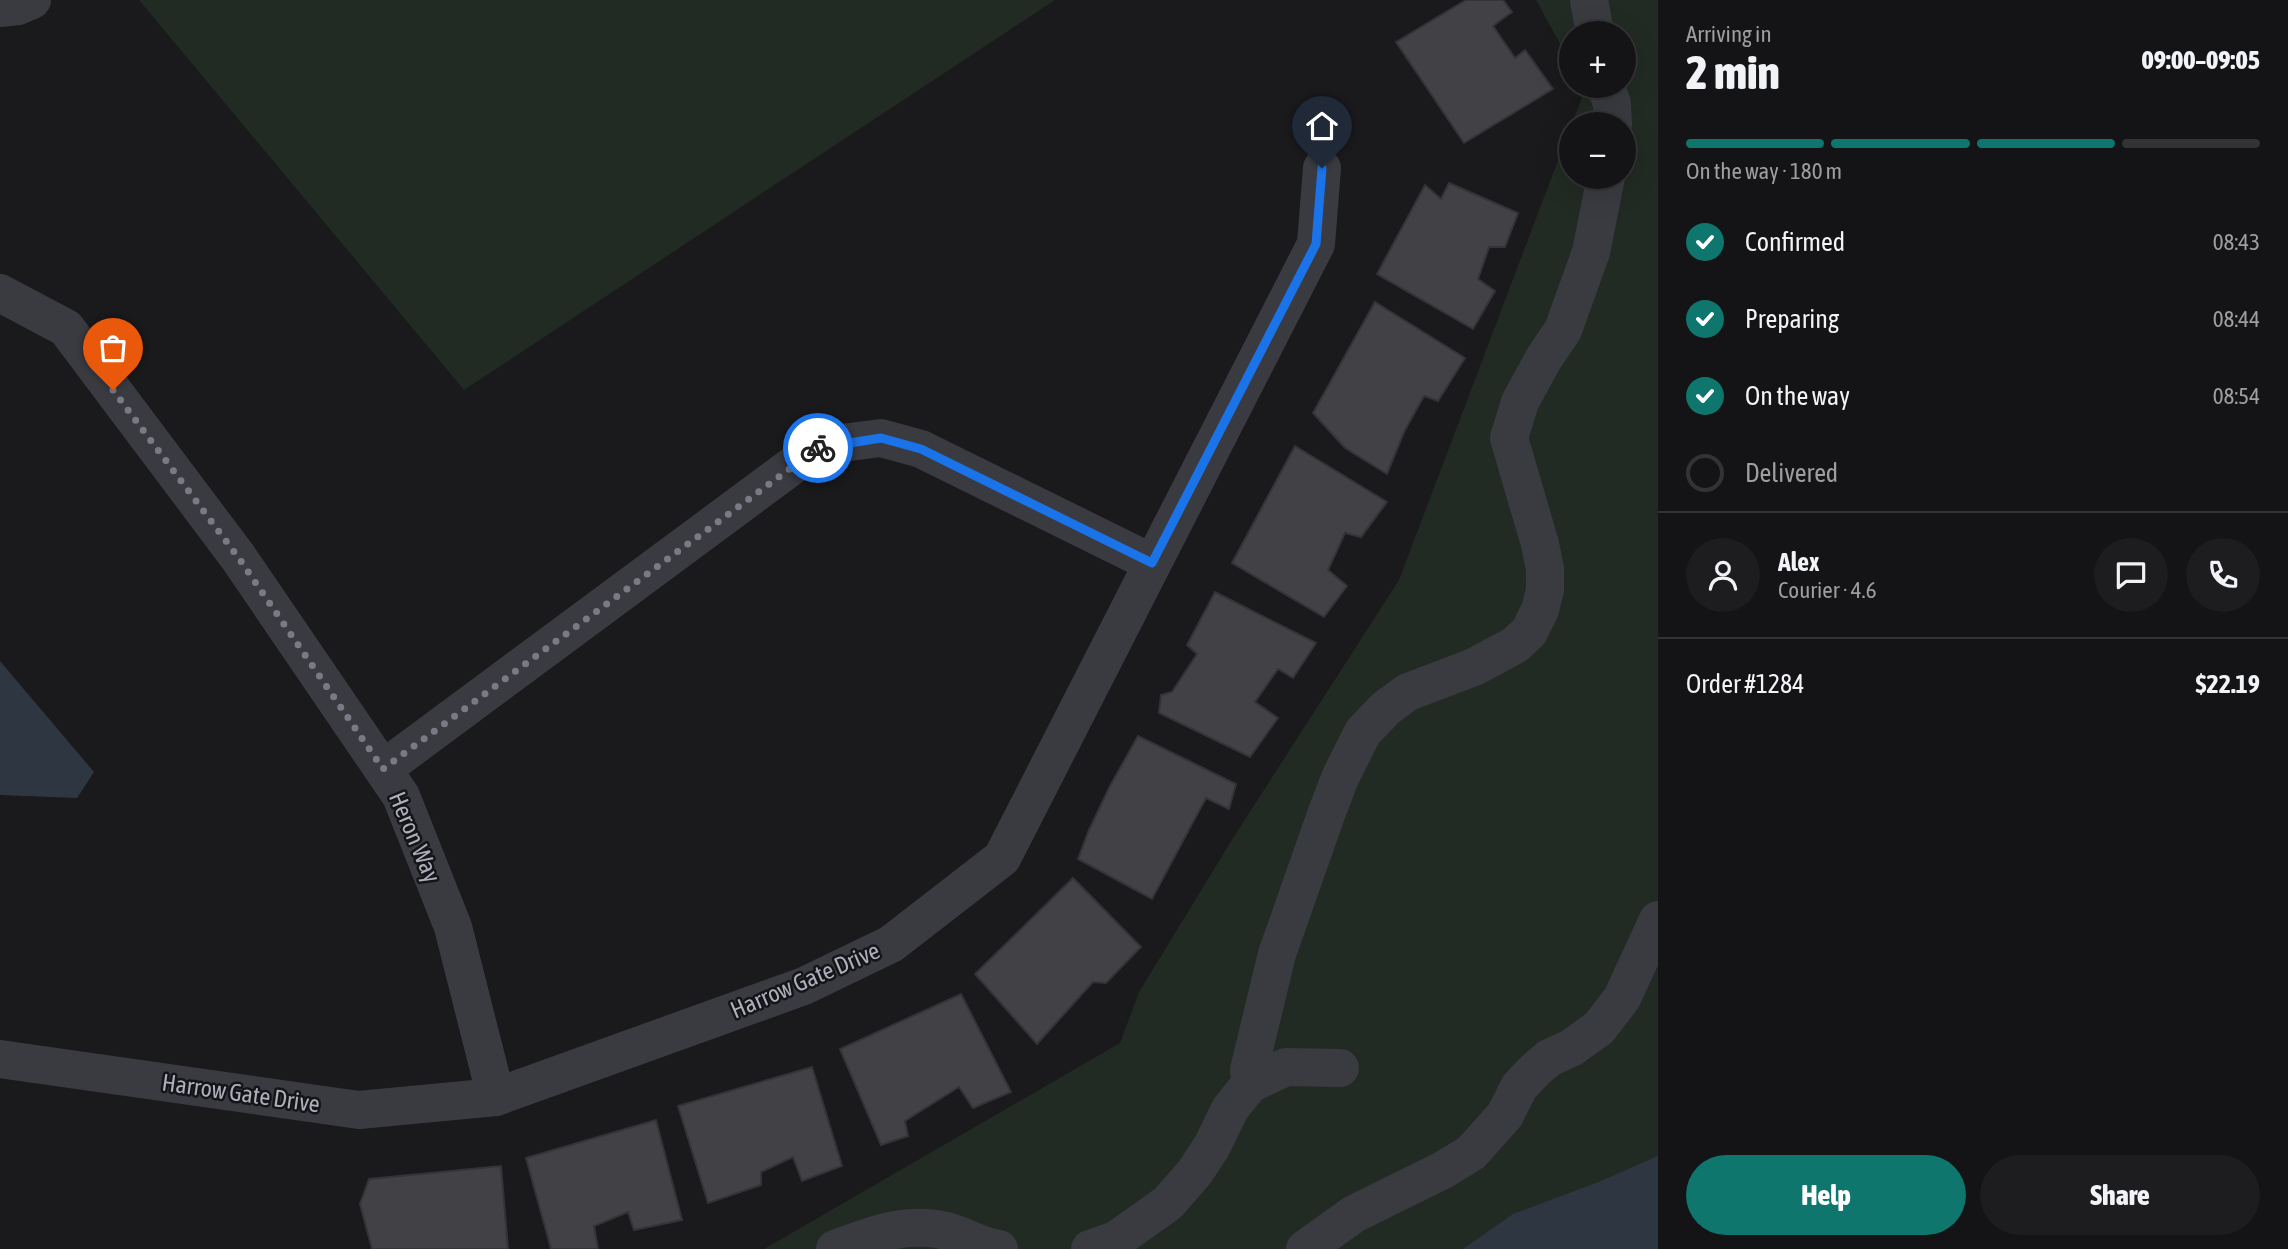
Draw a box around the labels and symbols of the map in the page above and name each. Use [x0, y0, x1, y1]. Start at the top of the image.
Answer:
pin [1292, 96, 1352, 168]
pin [83, 318, 143, 390]
courier [783, 413, 853, 483]
street label: Heron Way [384, 788, 446, 886]
street label: Harrow Gate Drive [726, 936, 884, 1024]
street label: Harrow Gate Drive [160, 1069, 322, 1117]

